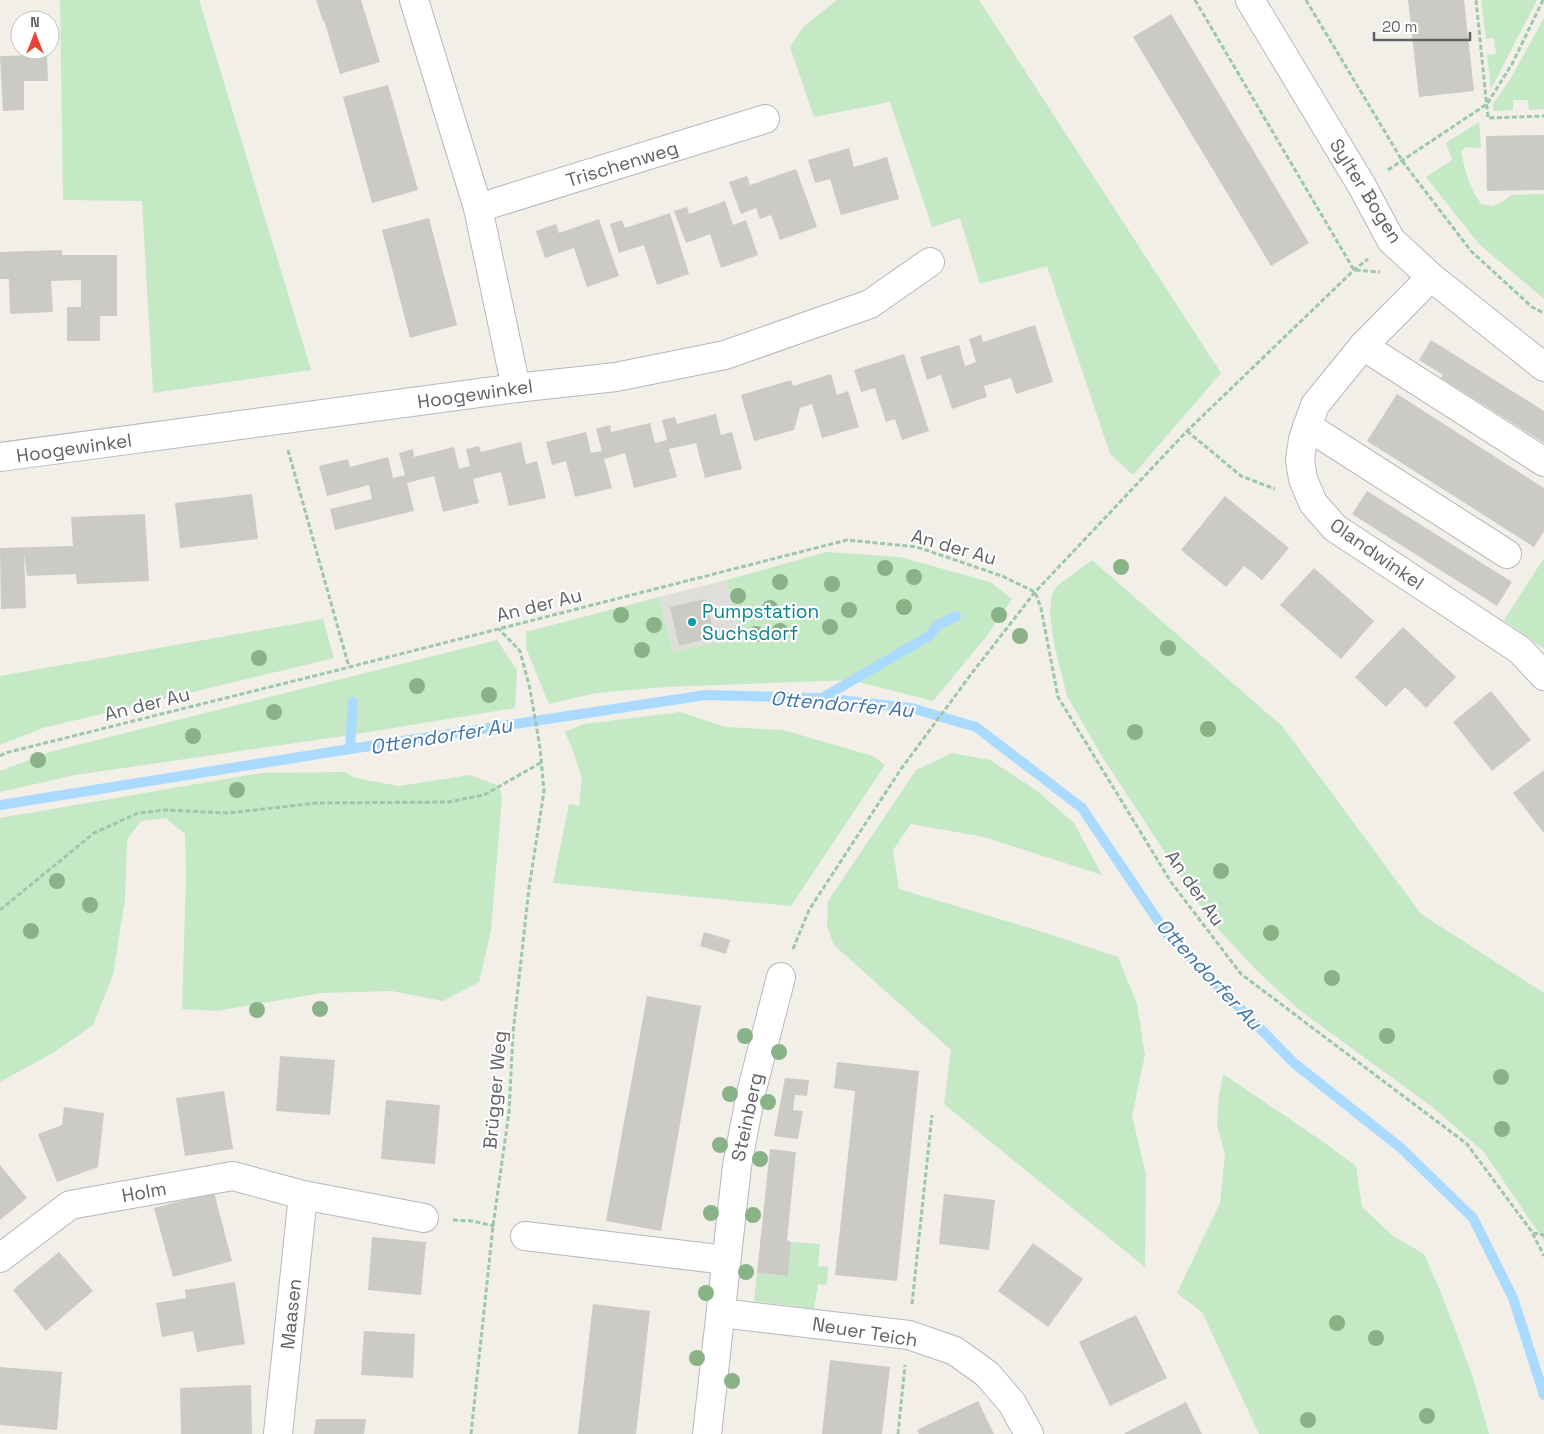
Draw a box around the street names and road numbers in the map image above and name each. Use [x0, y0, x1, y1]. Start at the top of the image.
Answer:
street label: Sylter Bogen [1324, 134, 1408, 248]
street label: Trischenweg [563, 135, 681, 193]
street label: Hoogewinkel [416, 374, 534, 414]
street label: Hoogewinkel [15, 428, 133, 468]
street label: Olandwinkel [1325, 512, 1429, 596]
street label: An der Au [909, 523, 999, 571]
street label: An der Au [494, 582, 584, 628]
street label: An der Au [102, 681, 192, 727]
street label: An der Au [1160, 845, 1230, 931]
street label: Brügger Weg [477, 1030, 513, 1150]
street label: Steinberg [725, 1070, 769, 1164]
street label: Holm [120, 1176, 168, 1208]
street label: Maasen [275, 1277, 307, 1351]
street label: Neuer Teich [810, 1311, 920, 1353]

